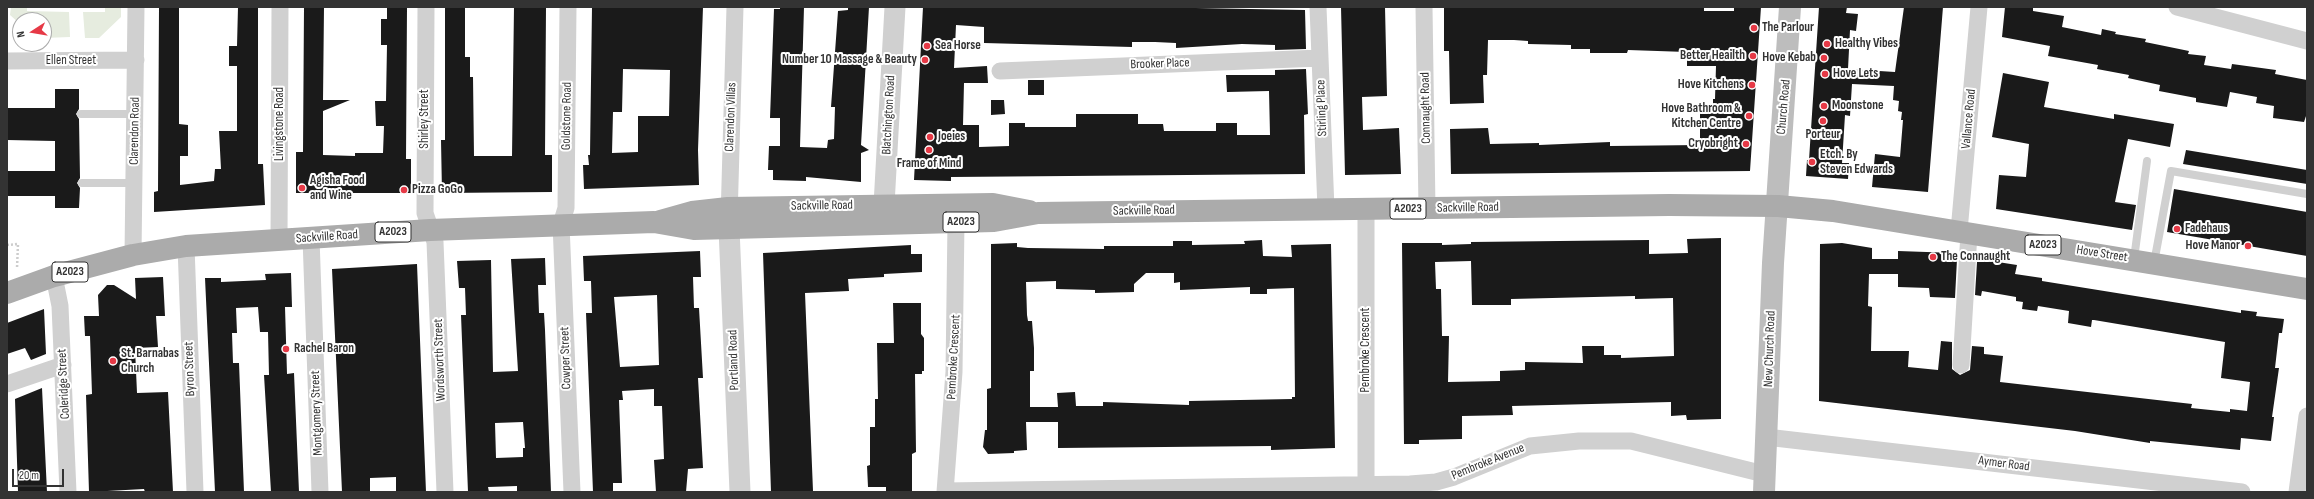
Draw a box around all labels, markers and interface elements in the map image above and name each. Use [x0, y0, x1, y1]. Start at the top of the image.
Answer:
north arrow [12, 12, 52, 52]
place label: The Parlour [1762, 20, 1814, 36]
marker: The Parlour [1749, 23, 1759, 33]
text: N [14, 30, 28, 39]
place label: Healthy Vibes [1835, 36, 1898, 52]
place label: Sea Horse [935, 38, 981, 54]
marker: Healthy Vibes [1822, 39, 1832, 49]
marker: Sea Horse [922, 41, 932, 51]
place label: Better Heailth [1680, 48, 1745, 64]
place label: Hove Kebab [1762, 50, 1816, 66]
marker: Better Heailth [1748, 51, 1758, 61]
place label: Number 10 Massage & Beauty [782, 52, 917, 68]
street label: Ellen Street [46, 53, 96, 69]
marker: Hove Kebab [1819, 53, 1829, 63]
marker: Number 10 Massage & Beauty [920, 55, 930, 65]
street label: Brooker Place [1130, 55, 1190, 73]
place label: Hove Lets [1833, 66, 1878, 82]
marker: Hove Lets [1820, 69, 1830, 79]
street label: Connaught Road [1418, 72, 1434, 144]
street label: Blatchington Road [879, 75, 899, 155]
place label: Hove Kitchens [1678, 77, 1744, 93]
street label: Stirling Place [1313, 79, 1331, 137]
street label: Church Road [1774, 79, 1794, 135]
marker: Hove Kitchens [1747, 80, 1757, 90]
street label: Goldstone Road [559, 82, 575, 150]
street label: Clarendon Villas [722, 82, 740, 152]
street label: Livingstone Road [272, 87, 288, 161]
street label: Vallance Road [1959, 88, 1979, 150]
street label: Shirley Street [417, 89, 433, 149]
street label: Clarendon Road [127, 97, 143, 165]
place label: Moonstone [1832, 98, 1884, 114]
place label: Hove Bathroom & Kitchen Centre [1661, 101, 1741, 132]
marker: Moonstone [1819, 101, 1829, 111]
marker: Hove Bathroom & Kitchen Centre [1744, 111, 1754, 121]
marker: Porteur [1818, 116, 1828, 126]
place label: Porteur [1805, 127, 1841, 143]
place label: Joeies [938, 129, 965, 145]
marker: Joeies [925, 132, 935, 142]
place label: Cryobright [1688, 136, 1738, 152]
marker: Cryobright [1741, 139, 1751, 149]
marker: Frame of Mind [924, 145, 934, 155]
place label: Etch. By Steven Edwards [1820, 147, 1893, 178]
place label: Frame of Mind [897, 156, 961, 172]
marker: Etch. By Steven Edwards [1807, 157, 1817, 167]
place label: Agisha Food and Wine [310, 173, 365, 204]
place label: Pizza GoGo [412, 182, 463, 198]
marker: Agisha Food and Wine [297, 183, 307, 193]
marker: Pizza GoGo [399, 185, 409, 195]
street label: Sackville Road [791, 198, 853, 214]
road number: A2023 [1390, 199, 1426, 219]
street label: Sackville Road [1437, 200, 1499, 216]
street label: Sackville Road [1113, 203, 1175, 219]
road number: A2023 [943, 212, 979, 232]
place label: Fadehaus [2185, 221, 2228, 237]
road number: A2023 [375, 222, 411, 242]
marker: Fadehaus [2172, 224, 2182, 234]
street label: Sackville Road [296, 227, 358, 247]
road number: A2023 [2025, 235, 2061, 255]
place label: Hove Manor [2186, 238, 2240, 254]
marker: Hove Manor [2243, 241, 2253, 251]
street label: Hove Street [2075, 242, 2129, 266]
place label: The Connaught [1941, 249, 2010, 265]
marker: The Connaught [1928, 252, 1938, 262]
road number: A2023 [52, 262, 88, 282]
street label: Pembroke Crescent [1358, 307, 1374, 393]
street label: New Church Road [1761, 311, 1779, 387]
street label: Pembroke Crescent [944, 314, 964, 400]
street label: Wordsworth Street [431, 318, 449, 402]
street label: Cowper Street [557, 326, 575, 390]
street label: Portland Road [725, 329, 743, 391]
street label: Byron Street [181, 341, 199, 397]
place label: Rachel Baron [294, 341, 354, 357]
marker: Rachel Baron [281, 344, 291, 354]
place label: St. Barnabas Church [121, 346, 179, 377]
street label: Coleridge Street [54, 348, 74, 420]
marker: St. Barnabas Church [108, 356, 118, 366]
street label: Montgomery Street [308, 370, 326, 456]
street label: Pembroke Avenue [1449, 440, 1527, 484]
street label: Aymer Road [1978, 453, 2030, 475]
scale bar [14, 461, 66, 487]
text: 20 m [19, 468, 39, 483]

